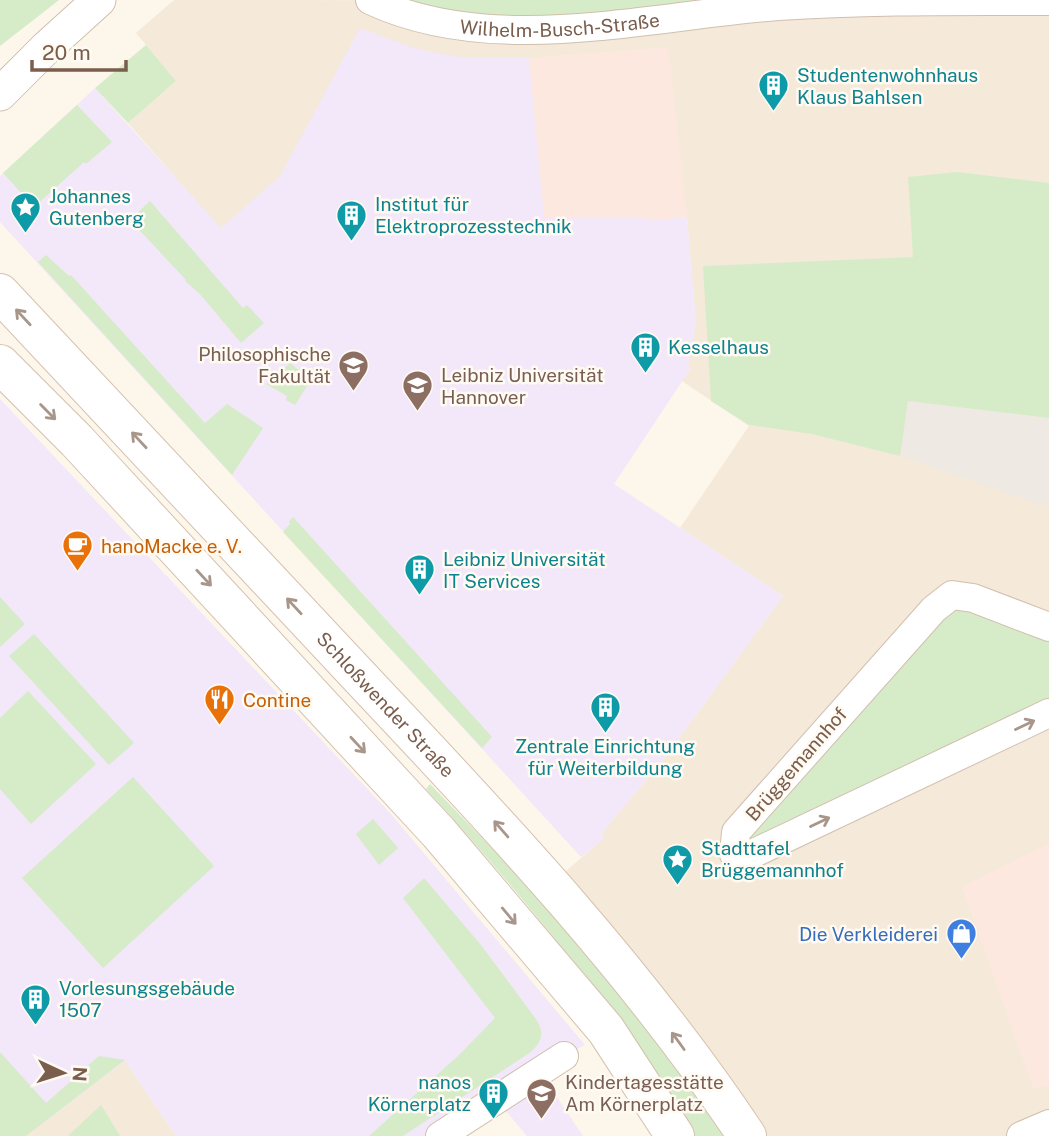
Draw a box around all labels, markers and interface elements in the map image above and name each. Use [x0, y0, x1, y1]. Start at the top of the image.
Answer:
street label: Wilhelm-Busch-Straße [459, 9, 661, 41]
scale bar [32, 28, 126, 72]
text: 20 m [42, 40, 91, 65]
place label: Studentenwohnhaus Klaus Bahlsen [797, 64, 978, 108]
building icon: Studentenwohnhaus Klaus Bahlsen [757, 69, 791, 113]
place label: Johannes Gutenberg [49, 185, 144, 229]
place icon: Johannes Gutenberg [9, 190, 43, 234]
place label: Institut für Elektroprozesstechnik [375, 193, 572, 237]
building icon: Institut für Elektroprozesstechnik [335, 198, 369, 242]
one-way arrow [14, 309, 31, 326]
building icon: Kesselhaus [628, 330, 662, 374]
place label: Kesselhaus [668, 336, 769, 358]
place label: Philosophische Fakultät [198, 343, 331, 387]
school or university icon: Philosophische Fakultät [337, 348, 371, 392]
place label: Leibniz Universität Hannover [441, 364, 604, 408]
school or university icon: Leibniz Universität Hannover [401, 369, 435, 413]
one-way arrow [40, 404, 57, 421]
one-way arrow [130, 432, 147, 449]
cafe icon: hanoMacke e. V. [61, 529, 95, 573]
place label: hanoMacke e. V. [101, 535, 242, 557]
place label: Leibniz Universität IT Services [443, 548, 606, 592]
building icon: Leibniz Universität IT Services [403, 553, 437, 597]
one-way arrow [196, 569, 212, 587]
one-way arrow [286, 598, 303, 615]
street label: Schloßwender Straße [312, 627, 459, 782]
restaurant icon: Contine [203, 683, 237, 727]
place label: Contine [243, 689, 311, 711]
building icon: Zentrale Einrichtung für Weiterbildung [588, 690, 622, 734]
street label: Brüggemannhof [741, 703, 851, 825]
one-way arrow [1014, 717, 1035, 731]
place label: Zentrale Einrichtung für Weiterbildung [515, 735, 695, 779]
one-way arrow [350, 736, 367, 753]
one-way arrow [809, 815, 830, 828]
one-way arrow [493, 821, 509, 839]
place label: Stadttafel Brüggemannhof [701, 837, 844, 881]
place icon: Stadttafel Brüggemannhof [661, 842, 695, 886]
one-way arrow [501, 906, 517, 924]
shop icon: Die Verkleiderei [944, 917, 978, 961]
place label: Die Verkleiderei [799, 923, 938, 945]
place label: Vorlesungsgebäude 1507 [59, 977, 235, 1021]
building icon: Vorlesungsgebäude 1507 [19, 982, 53, 1026]
one-way arrow [671, 1032, 686, 1051]
north arrow [28, 1038, 98, 1108]
text: N [68, 1066, 91, 1082]
place label: nanos Körnerplatz [368, 1071, 471, 1115]
place label: Kindertagesstätte Am Körnerplatz [565, 1071, 724, 1115]
building icon: nanos Körnerplatz [477, 1076, 511, 1120]
school or university icon: Kindertagesstätte Am Körnerplatz [525, 1076, 559, 1120]

